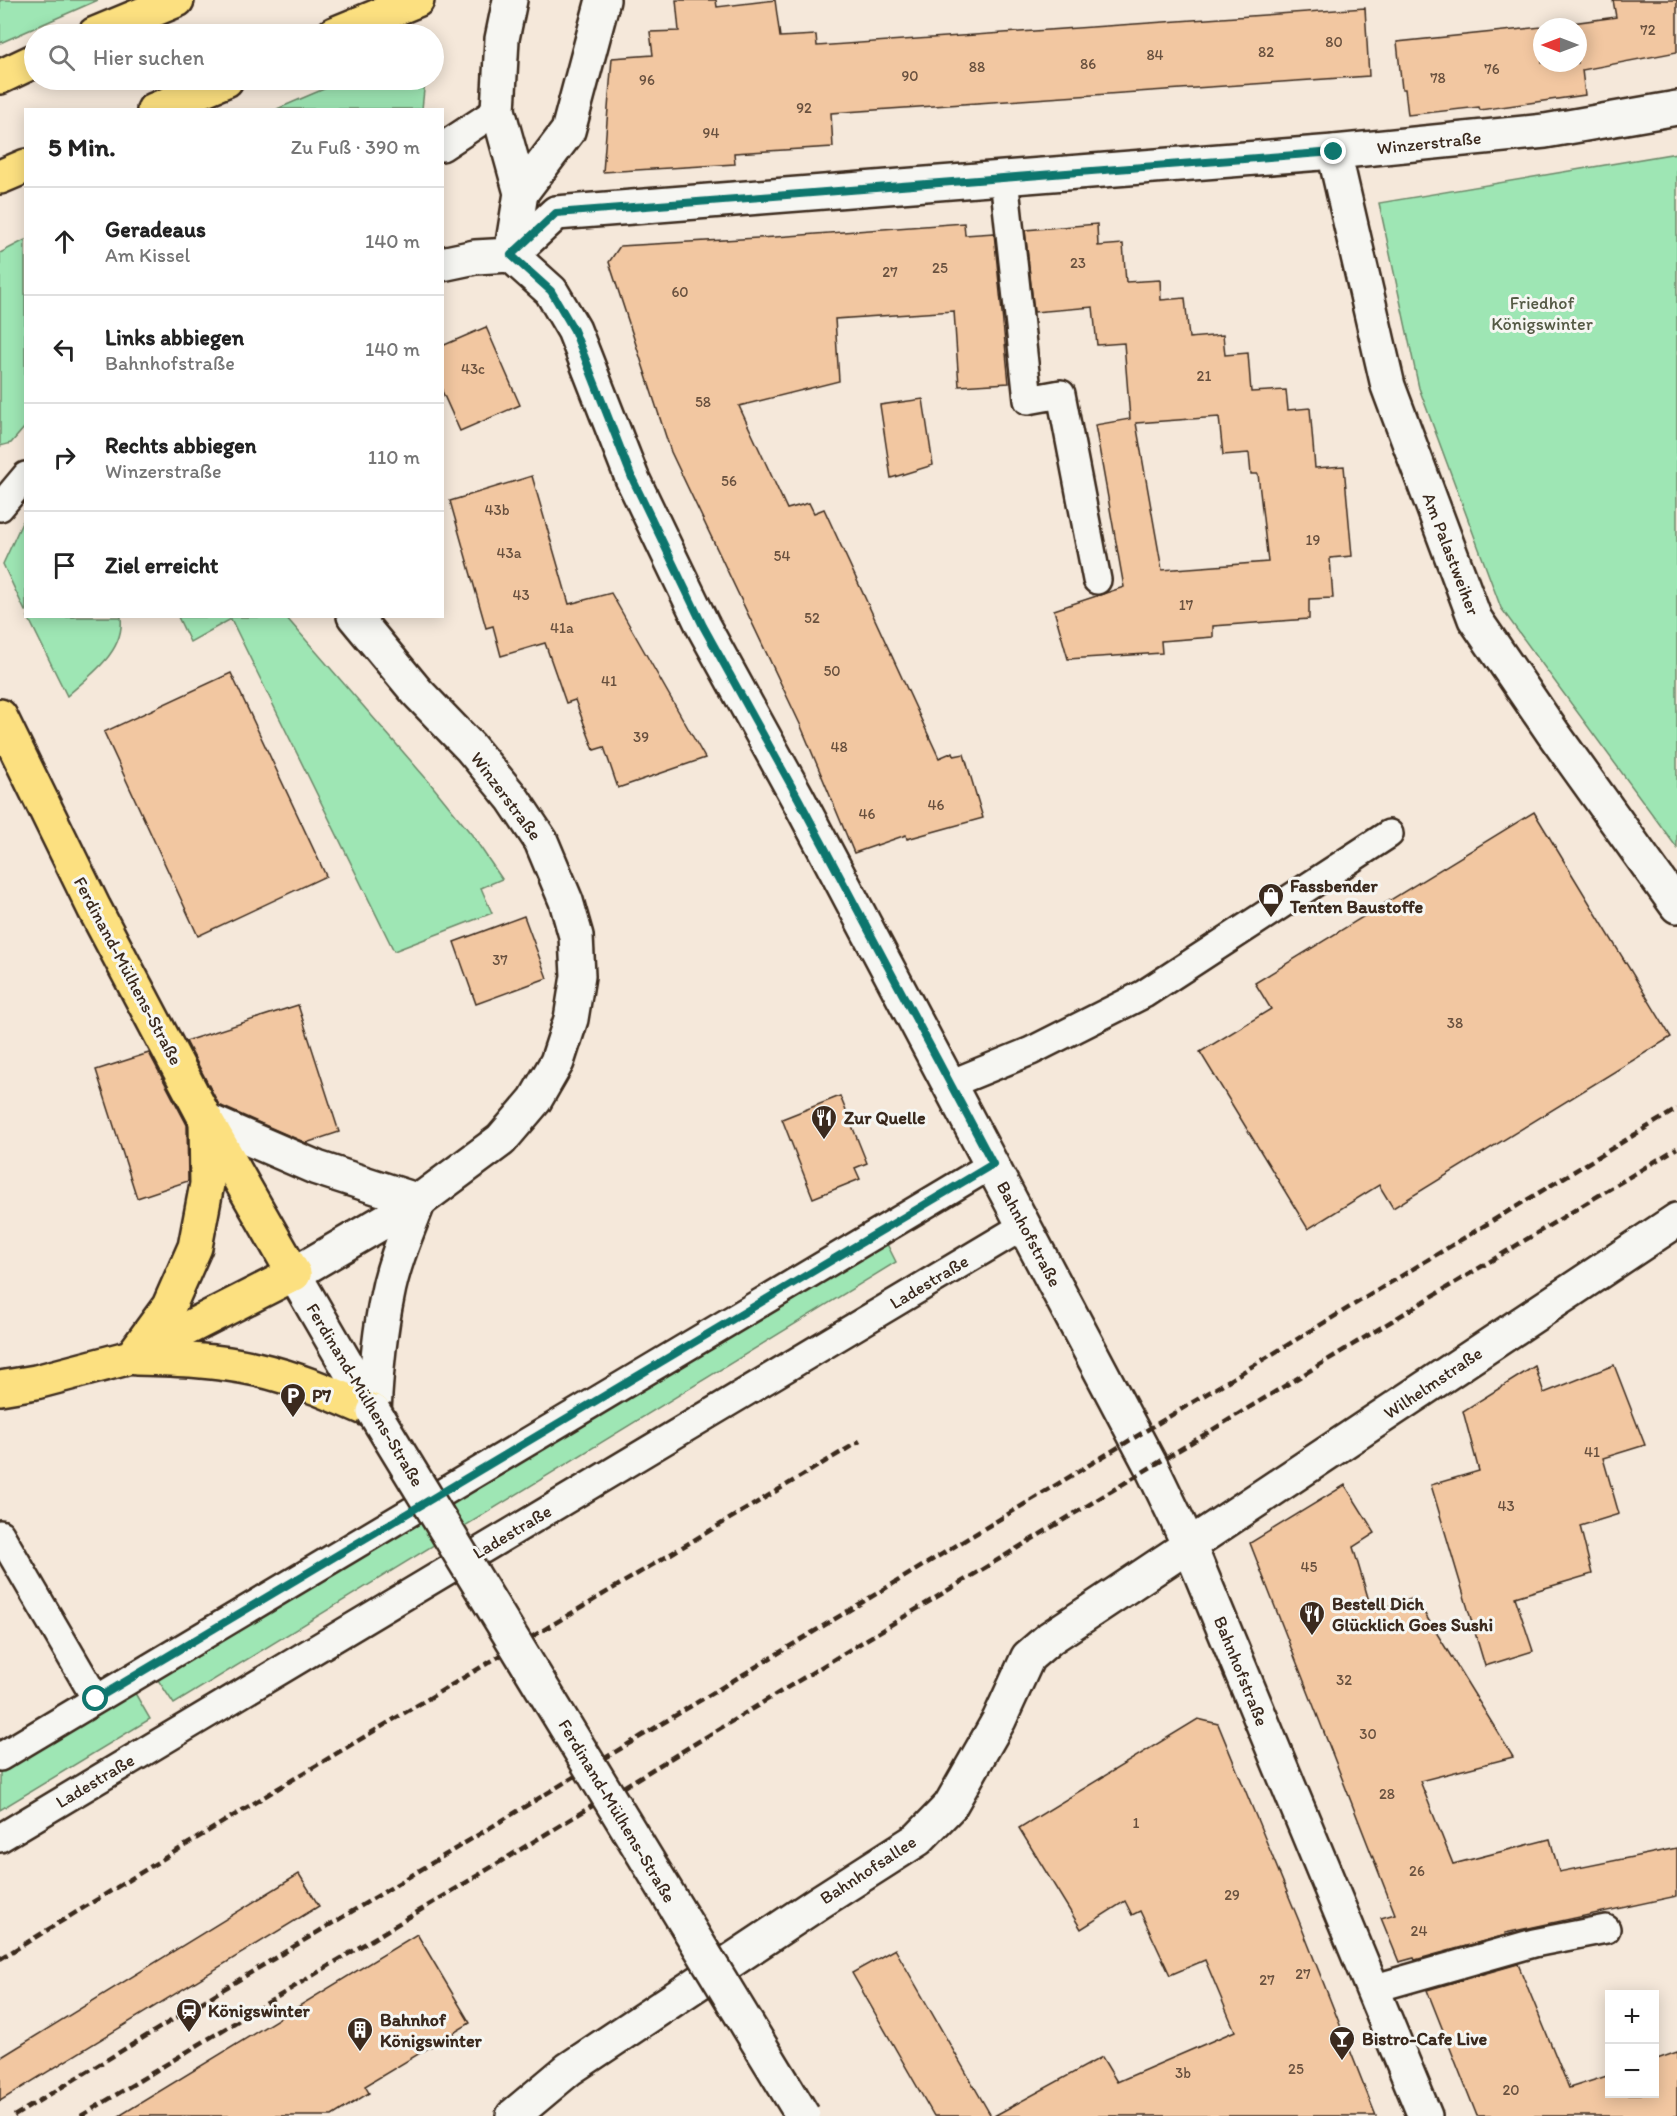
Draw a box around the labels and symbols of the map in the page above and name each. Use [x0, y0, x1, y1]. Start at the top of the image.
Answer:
north arrow [1533, 18, 1587, 72]
house number: 72 [1640, 21, 1656, 39]
house number: 80 [1325, 33, 1343, 51]
house number: 82 [1258, 43, 1274, 61]
house number: 84 [1146, 46, 1164, 64]
house number: 86 [1080, 55, 1096, 73]
house number: 88 [969, 58, 985, 76]
house number: 76 [1484, 60, 1500, 78]
house number: 90 [901, 67, 919, 85]
house number: 78 [1430, 69, 1446, 87]
house number: 96 [639, 71, 655, 89]
house number: 92 [796, 99, 812, 117]
house number: 94 [703, 124, 719, 142]
street label: Winzerstraße [1376, 127, 1482, 159]
route end [1320, 138, 1346, 164]
house number: 23 [1070, 254, 1086, 272]
house number: 25 [932, 259, 948, 277]
house number: 27 [882, 263, 898, 281]
house number: 60 [671, 283, 689, 301]
park label: Friedhof Königswinter [1491, 292, 1594, 335]
house number: 43c [461, 360, 485, 378]
house number: 21 [1197, 367, 1211, 385]
house number: 58 [695, 393, 711, 411]
house number: 56 [721, 472, 737, 490]
street label: Am Palastweiher [1418, 490, 1485, 619]
house number: 43b [485, 501, 510, 519]
house number: 19 [1306, 531, 1321, 549]
house number: 43a [496, 544, 522, 562]
house number: 54 [774, 547, 790, 565]
house number: 43 [512, 586, 530, 604]
house number: 17 [1179, 596, 1194, 614]
house number: 52 [804, 609, 820, 627]
house number: 41a [550, 619, 574, 637]
house number: 50 [823, 662, 841, 680]
house number: 41 [601, 672, 617, 690]
house number: 39 [633, 728, 649, 746]
house number: 48 [830, 738, 848, 756]
street label: Winzerstraße [466, 747, 546, 845]
house number: 46 [928, 796, 945, 814]
house number: 46 [859, 805, 876, 823]
street label: Ferdinand-Mülhens-Straße [69, 873, 187, 1069]
place label: Fassbender Tenten Baustoffe [1289, 875, 1424, 918]
shop icon: Fassbender Tenten Baustoffe [1256, 881, 1286, 919]
house number: 37 [492, 951, 508, 969]
house number: 38 [1447, 1014, 1463, 1032]
restaurant icon: Zur Quelle [809, 1103, 839, 1141]
place label: Zur Quelle [844, 1107, 926, 1129]
street label: Bahnhofstraße [992, 1177, 1066, 1291]
street label: Ladestraße [886, 1250, 972, 1314]
street label: Ferdinand-Mülhens-Straße [301, 1299, 429, 1491]
street label: Wilhelmstraße [1380, 1342, 1486, 1424]
parking icon: P7 [278, 1381, 308, 1419]
place label: P7 [312, 1385, 331, 1407]
house number: 41 [1584, 1443, 1600, 1461]
house number: 43 [1497, 1497, 1515, 1515]
street label: Ladestraße [469, 1500, 555, 1564]
house number: 45 [1301, 1558, 1318, 1576]
place label: Bestell Dich Glücklich Goes Sushi [1332, 1593, 1493, 1636]
restaurant icon: Bestell Dich Glücklich Goes Sushi [1297, 1599, 1327, 1637]
street label: Bahnhofstraße [1209, 1613, 1273, 1729]
house number: 32 [1336, 1671, 1352, 1689]
route start [82, 1685, 108, 1711]
street label: Ferdinand-Mülhens-Straße [553, 1715, 681, 1907]
house number: 30 [1359, 1725, 1377, 1743]
street label: Ladestraße [52, 1749, 138, 1813]
house number: 28 [1379, 1785, 1395, 1803]
house number: 1 [1133, 1814, 1140, 1832]
street label: Bahnhofsallee [816, 1831, 920, 1909]
house number: 26 [1409, 1862, 1425, 1880]
house number: 29 [1224, 1886, 1240, 1904]
house number: 24 [1411, 1922, 1427, 1940]
house number: 27 [1295, 1965, 1311, 1983]
house number: 27 [1259, 1971, 1275, 1989]
station icon: Königswinter [174, 1996, 204, 2034]
place label: Königswinter [208, 2000, 311, 2022]
place label: Bahnhof Königswinter [380, 2009, 483, 2052]
building icon: Bahnhof Königswinter [345, 2015, 375, 2053]
bar icon: Bistro-Cafe Live [1327, 2024, 1357, 2062]
place label: Bistro-Cafe Live [1362, 2028, 1487, 2050]
house number: 25 [1288, 2060, 1304, 2078]
house number: 3b [1175, 2064, 1191, 2082]
house number: 20 [1502, 2081, 1520, 2099]

